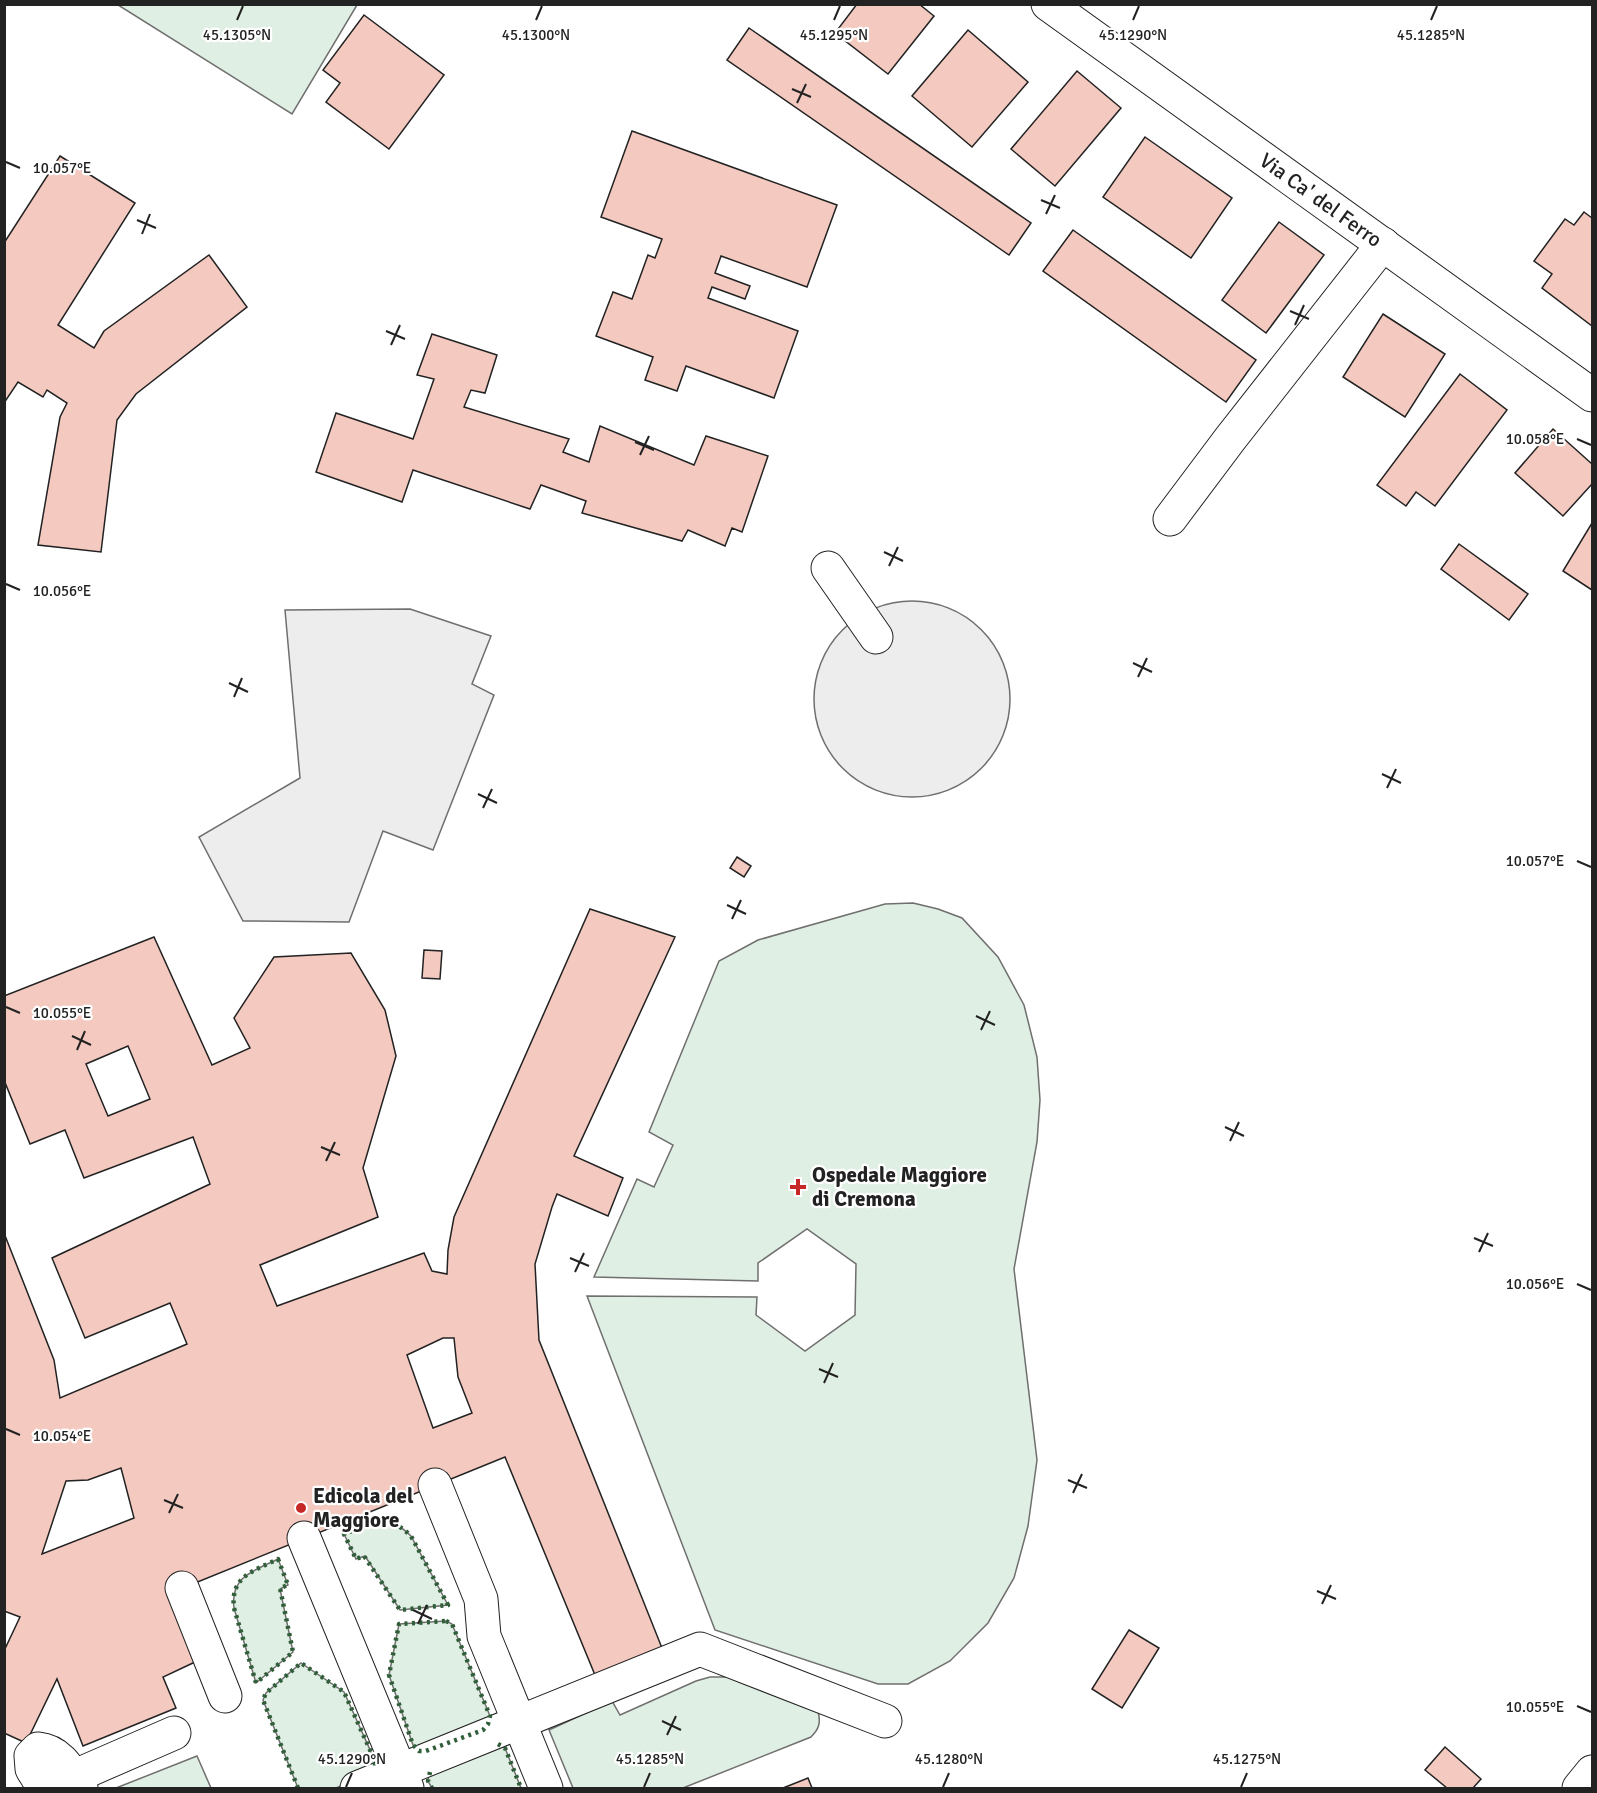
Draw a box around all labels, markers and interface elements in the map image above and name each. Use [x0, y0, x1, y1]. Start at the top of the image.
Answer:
text: 45.1305°N [203, 26, 271, 44]
text: 45.1300°N [502, 26, 570, 44]
text: 45.1295°N [800, 26, 868, 44]
text: 45.1290°N [1099, 26, 1167, 44]
text: 45.1285°N [1397, 26, 1465, 44]
street label: Via Ca' del Ferro [1255, 147, 1387, 253]
text: 10.057°E [33, 159, 91, 177]
text: 10.058°E [1506, 430, 1564, 448]
text: 10.056°E [33, 582, 91, 600]
text: 10.057°E [1506, 852, 1564, 870]
text: 10.055°E [33, 1004, 91, 1022]
place label: Ospedale Maggiore di Cremona [812, 1162, 987, 1212]
marker: Ospedale Maggiore di Cremona [789, 1178, 807, 1196]
text: 10.056°E [1506, 1275, 1564, 1293]
text: 10.054°E [33, 1427, 91, 1445]
place label: Edicola del Maggiore [313, 1483, 414, 1533]
marker: Edicola del Maggiore [294, 1501, 308, 1515]
text: 10.055°E [1506, 1698, 1564, 1716]
text: 45.1290°N [318, 1750, 386, 1768]
text: 45.1285°N [616, 1750, 684, 1768]
text: 45.1280°N [915, 1750, 983, 1768]
text: 45.1275°N [1213, 1750, 1281, 1768]

